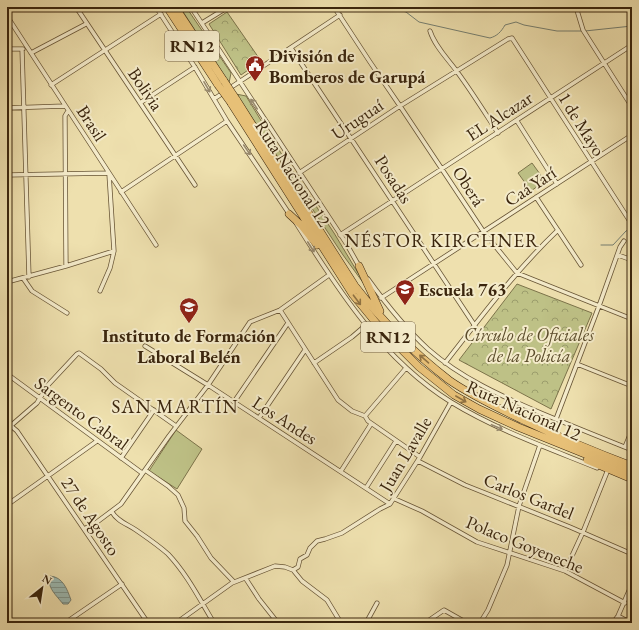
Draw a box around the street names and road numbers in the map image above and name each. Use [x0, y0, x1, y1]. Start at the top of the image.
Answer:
road number: RN12 [165, 31, 219, 61]
street label: Bolivia [123, 63, 169, 116]
street label: EL Alcazar [461, 86, 537, 146]
street label: 1 de Mayo [553, 88, 611, 160]
street label: Uruguaí [327, 93, 388, 145]
street label: Brasil [72, 101, 112, 145]
street label: Ruta Nacional 12 [250, 115, 336, 231]
street label: Posadas [370, 150, 418, 208]
street label: Caá Yarí [500, 161, 561, 211]
street label: Oberá [448, 162, 491, 211]
road number: RN12 [361, 322, 415, 352]
street label: Sargento Cabral [30, 371, 134, 455]
street label: Ruta Nacional 12 [463, 375, 585, 446]
street label: Los Andes [248, 391, 322, 450]
street label: Juan Lavalle [373, 412, 436, 498]
street label: Carlos Gardel [480, 467, 578, 525]
street label: 27 de Agosto [56, 472, 126, 560]
street label: Polaco Goyeneche [463, 510, 587, 578]

